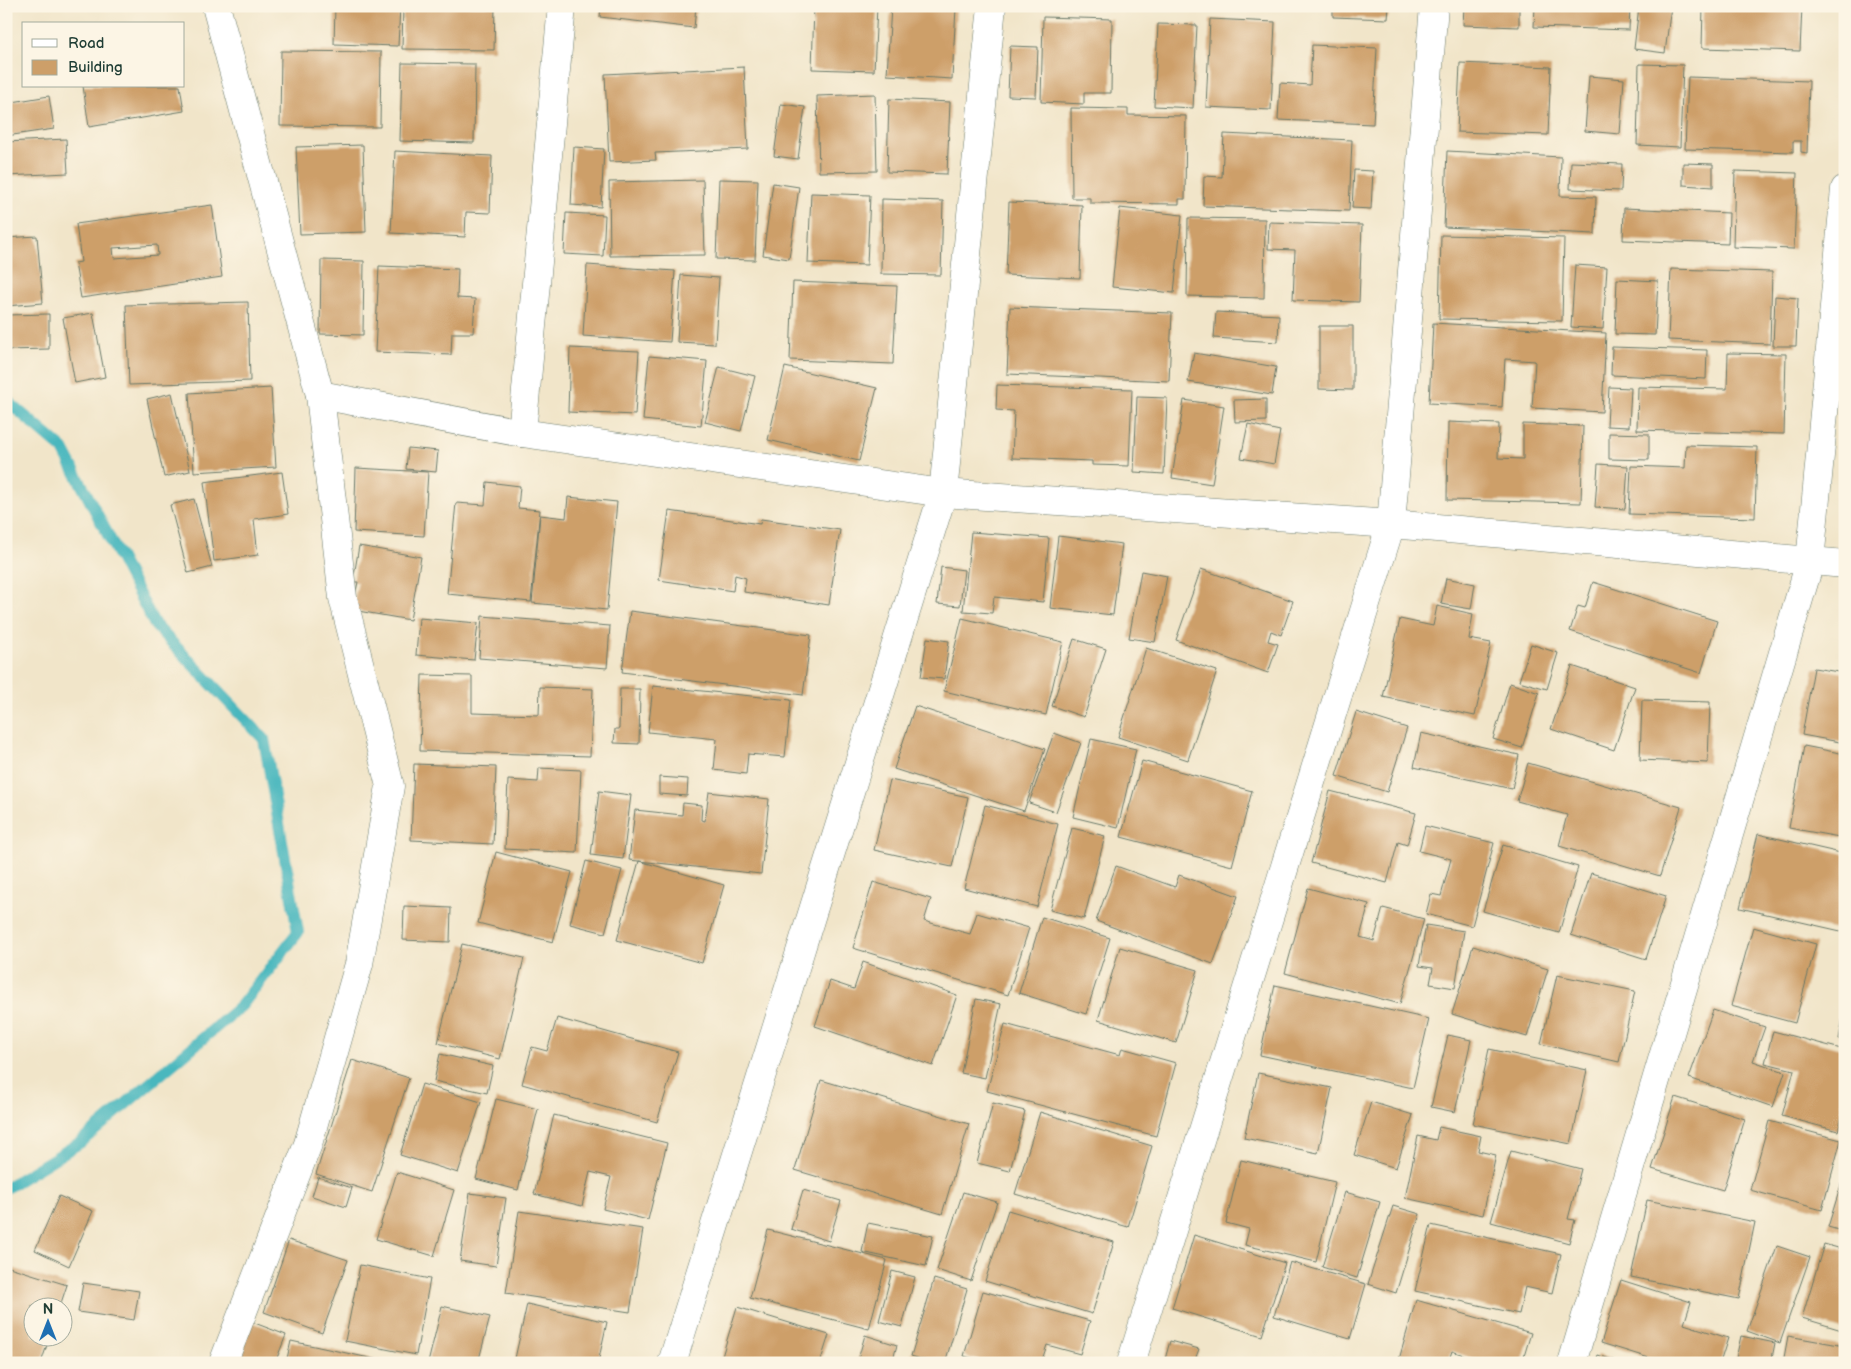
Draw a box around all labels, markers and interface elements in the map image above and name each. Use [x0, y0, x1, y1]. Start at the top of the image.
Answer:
legend [22, 22, 185, 88]
text: Road [68, 34, 104, 53]
text: Building [68, 58, 123, 77]
north arrow [22, 1296, 72, 1346]
text: N [43, 1301, 53, 1318]

